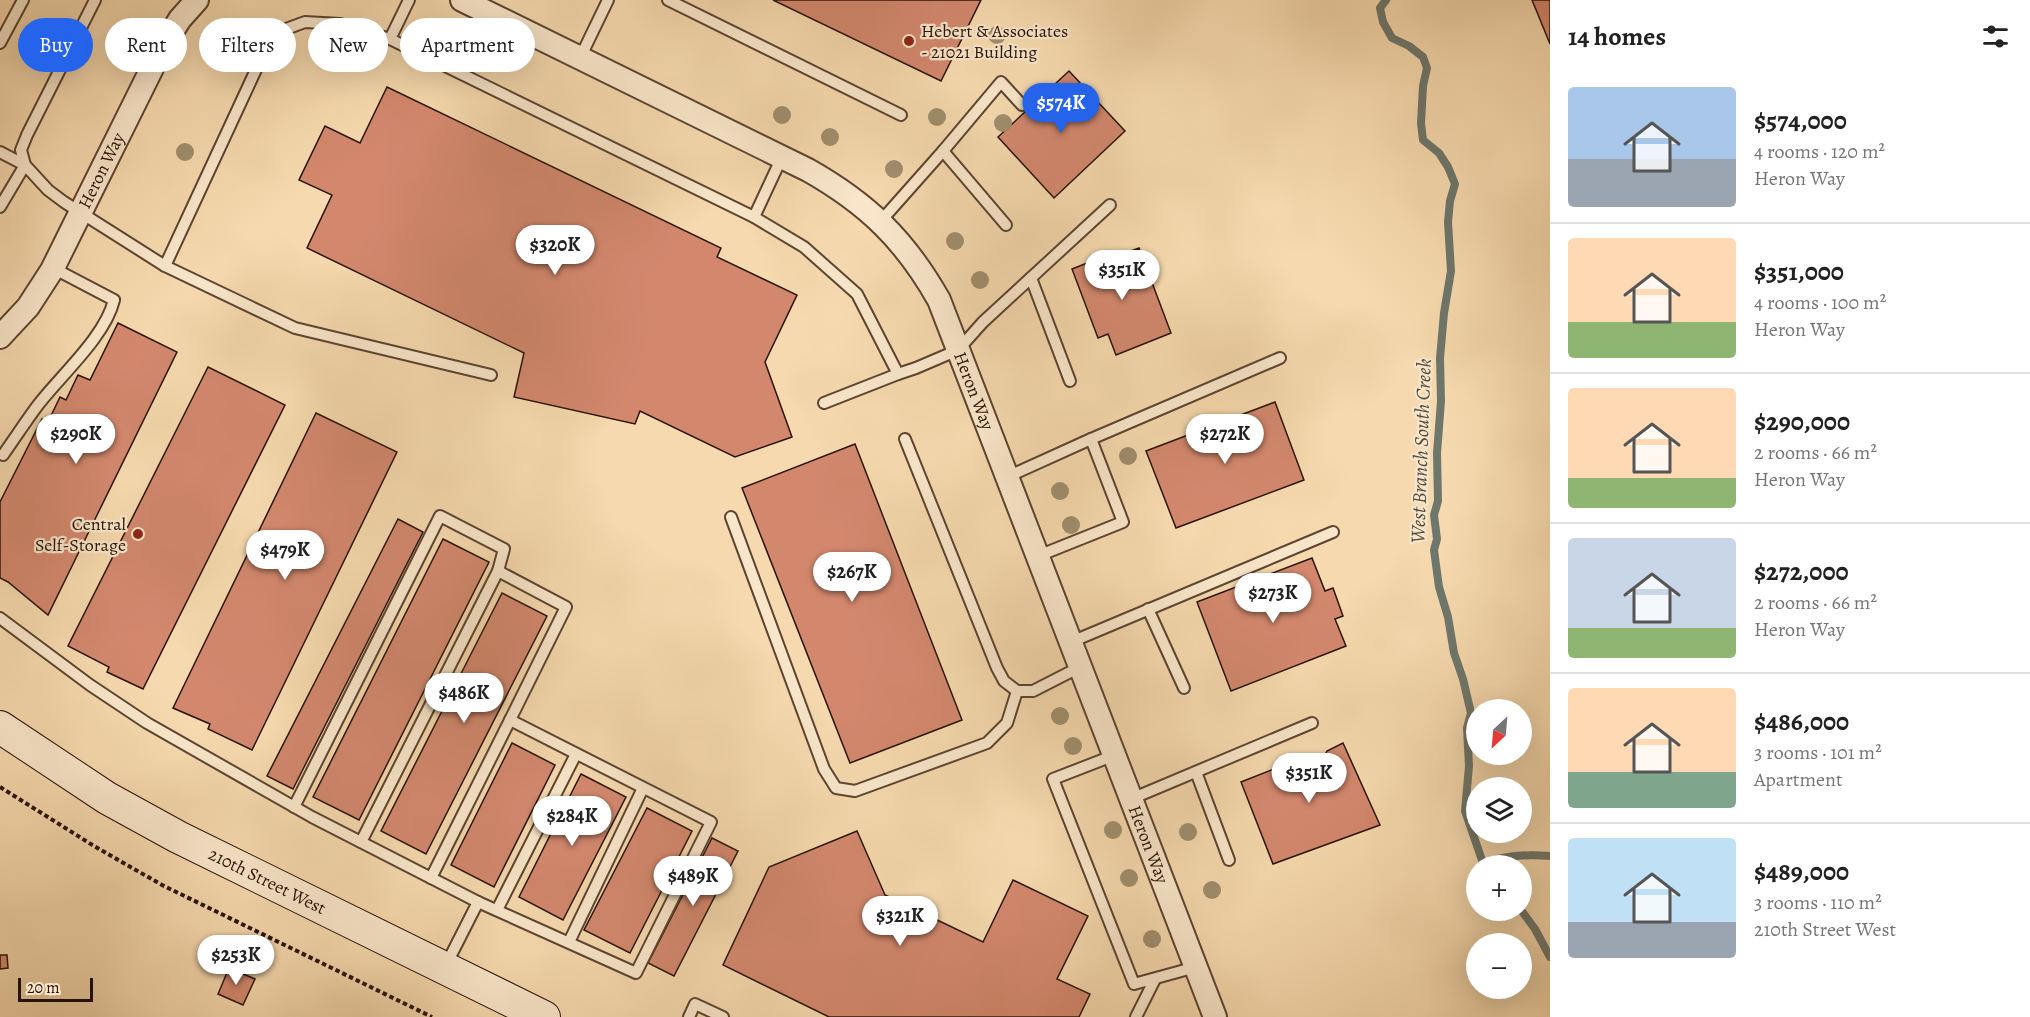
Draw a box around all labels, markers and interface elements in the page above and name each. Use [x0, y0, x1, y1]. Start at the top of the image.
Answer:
chip: Buy [18, 18, 93, 72]
chip: Rent [105, 18, 187, 72]
chip: Filters [199, 18, 296, 72]
chip: New [308, 18, 388, 72]
chip: Apartment [400, 18, 535, 72]
place label: Hebert & Associates - 21021 Building [921, 19, 1068, 64]
text: 14 homes [1568, 19, 1666, 54]
icon: filters [1979, 20, 2012, 53]
marker: Hebert & Associates - 21021 Building [902, 34, 916, 48]
pin: $574K [1019, 83, 1103, 134]
text: $574K [1037, 89, 1085, 116]
text: $574,000 [1754, 103, 1847, 138]
icon: home [1616, 111, 1688, 183]
street label: Heron Way [72, 128, 131, 213]
text: 4 rooms · 120 m² [1754, 138, 1885, 165]
text: Heron Way [1754, 165, 1845, 192]
pin: $320K [513, 225, 597, 276]
text: $320K [530, 231, 580, 258]
pin: $351K [1080, 250, 1164, 301]
text: $351,000 [1754, 254, 1844, 289]
text: $351K [1099, 256, 1145, 283]
icon: home [1616, 262, 1688, 334]
text: 4 rooms · 100 m² [1754, 289, 1886, 316]
text: Heron Way [1754, 316, 1845, 343]
street label: Heron Way [948, 348, 1000, 434]
water label: West Branch South Creek [1404, 358, 1438, 544]
text: $290,000 [1754, 404, 1850, 439]
icon: home [1616, 412, 1688, 484]
pin: $290K [34, 414, 118, 465]
pin: $272K [1183, 414, 1267, 465]
text: $290K [50, 420, 102, 447]
text: $272K [1200, 420, 1250, 447]
text: 2 rooms · 66 m² [1754, 439, 1877, 466]
text: Heron Way [1754, 466, 1845, 493]
place label: Central Self-Storage [35, 512, 127, 557]
marker: Central Self-Storage [131, 527, 145, 541]
pin: $479K [243, 530, 327, 581]
text: $479K [260, 536, 310, 563]
pin: $267K [810, 552, 894, 603]
text: $272,000 [1754, 554, 1849, 589]
text: $267K [827, 558, 877, 585]
icon: home [1616, 562, 1688, 634]
pin: $273K [1231, 573, 1315, 624]
text: $273K [1248, 579, 1298, 606]
text: 2 rooms · 66 m² [1754, 589, 1877, 616]
text: Heron Way [1754, 616, 1845, 643]
pin: $486K [422, 673, 506, 724]
text: $486K [439, 679, 489, 706]
north arrow [1466, 699, 1532, 765]
map controls [1466, 699, 1532, 999]
text: $486,000 [1754, 704, 1849, 739]
icon: home [1616, 712, 1688, 784]
text: 3 rooms · 101 m² [1754, 739, 1882, 766]
pin: $351K [1267, 753, 1351, 804]
text: $351K [1286, 759, 1332, 786]
text: Apartment [1754, 766, 1843, 793]
button: layers [1466, 777, 1532, 843]
pin: $284K [530, 796, 614, 847]
text: $284K [546, 802, 598, 829]
street label: Heron Way [1123, 802, 1175, 888]
street label: 210th Street West [205, 842, 330, 920]
text: $489,000 [1754, 854, 1849, 889]
button: + [1466, 855, 1532, 921]
pin: $489K [651, 856, 735, 907]
text: $489K [668, 862, 718, 889]
icon: home [1616, 862, 1688, 934]
text: 3 rooms · 110 m² [1754, 889, 1882, 916]
pin: $321K [858, 896, 942, 947]
text: $321K [876, 902, 924, 929]
text: 210th Street West [1754, 916, 1896, 943]
button: − [1466, 933, 1532, 999]
pin: $253K [194, 935, 278, 986]
text: $253K [211, 941, 261, 968]
scale bar [18, 975, 93, 1002]
text: 20 m [27, 977, 60, 999]

